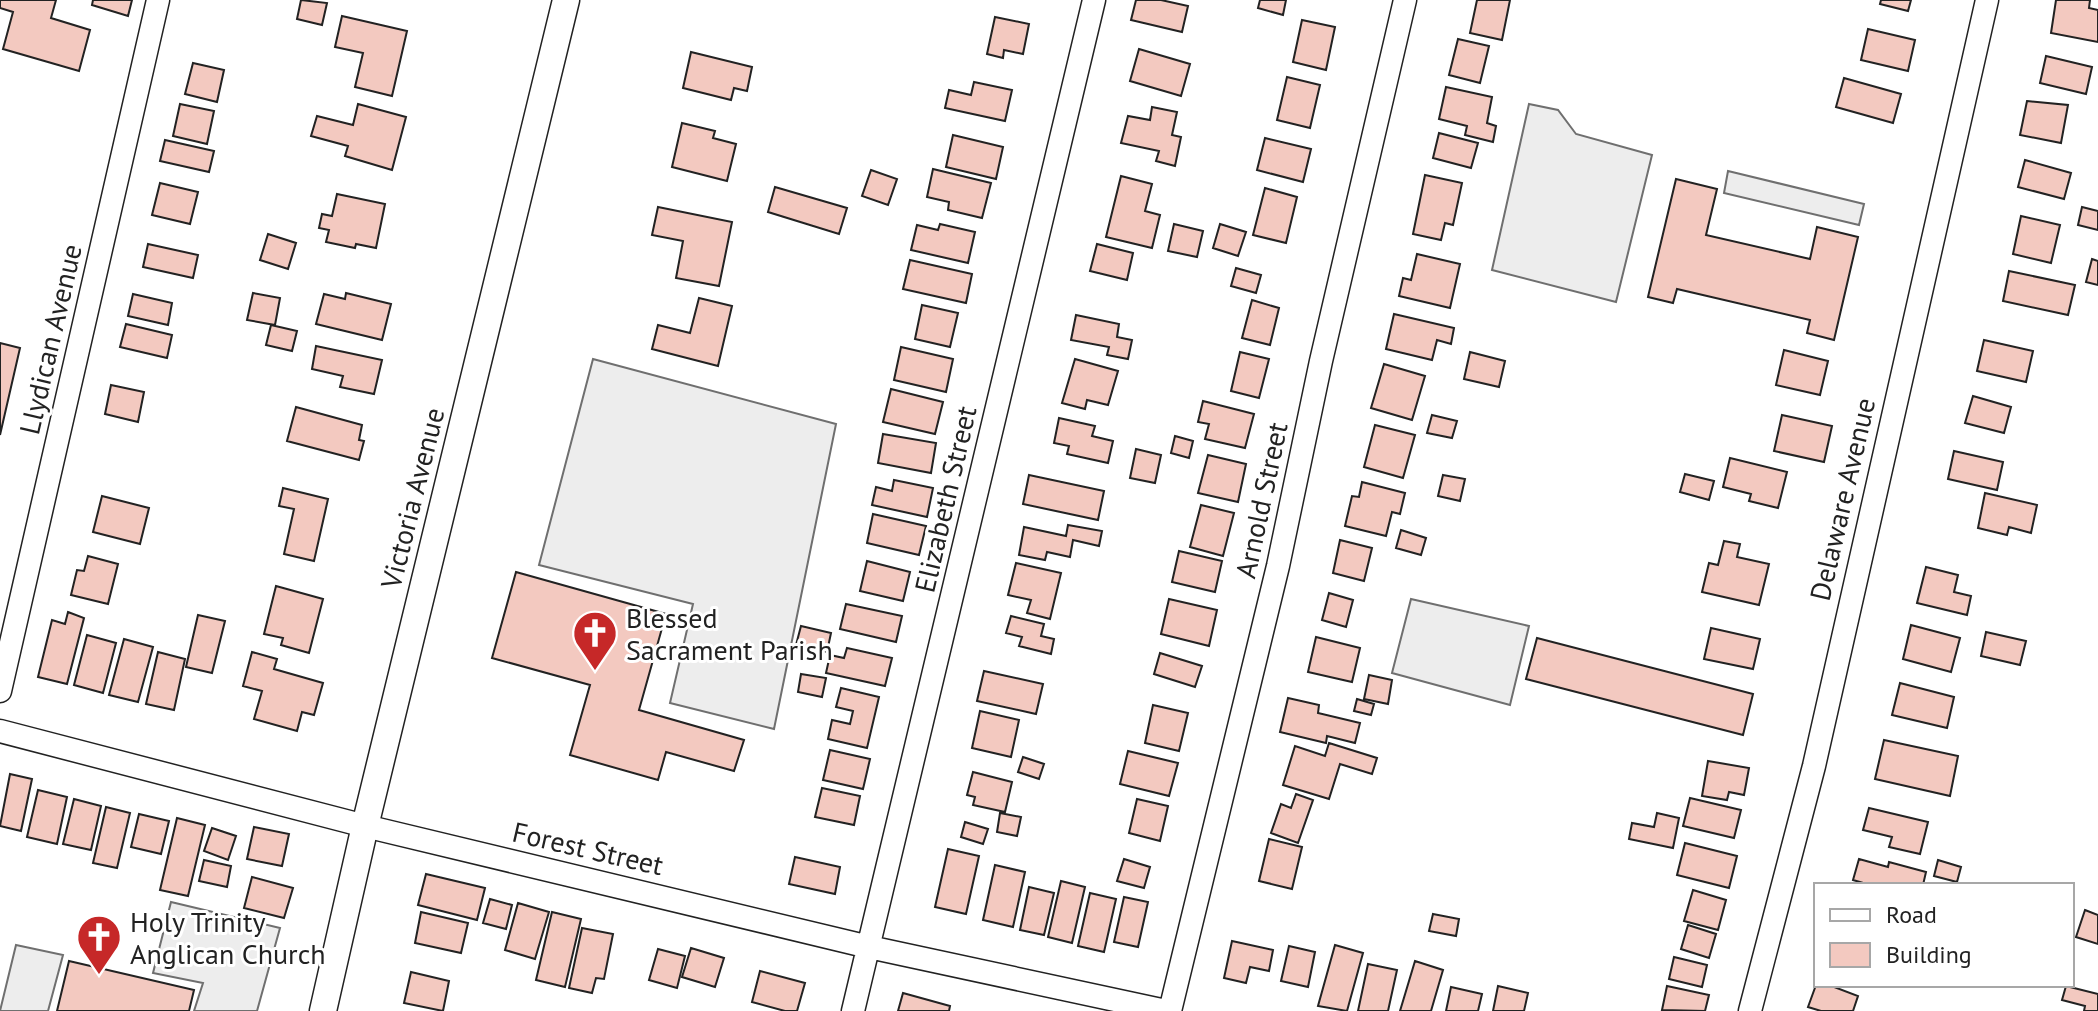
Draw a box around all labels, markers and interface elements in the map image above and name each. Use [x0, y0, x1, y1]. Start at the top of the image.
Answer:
street label: Llydican Avenue [10, 240, 90, 438]
street label: Delaware Avenue [1801, 394, 1883, 604]
street label: Elizabeth Street [906, 402, 985, 596]
street label: Victoria Avenue [371, 404, 452, 593]
street label: Arnold Street [1226, 418, 1296, 581]
place label: Blessed Sacrament Parish [626, 599, 833, 668]
church icon: Blessed Sacrament Parish [571, 609, 619, 672]
street label: Forest Street [509, 813, 667, 883]
legend [1814, 883, 2074, 987]
text: Road [1886, 899, 1937, 930]
place label: Holy Trinity Anglican Church [130, 903, 326, 972]
church icon: Holy Trinity Anglican Church [75, 913, 123, 976]
text: Building [1886, 939, 1972, 970]

